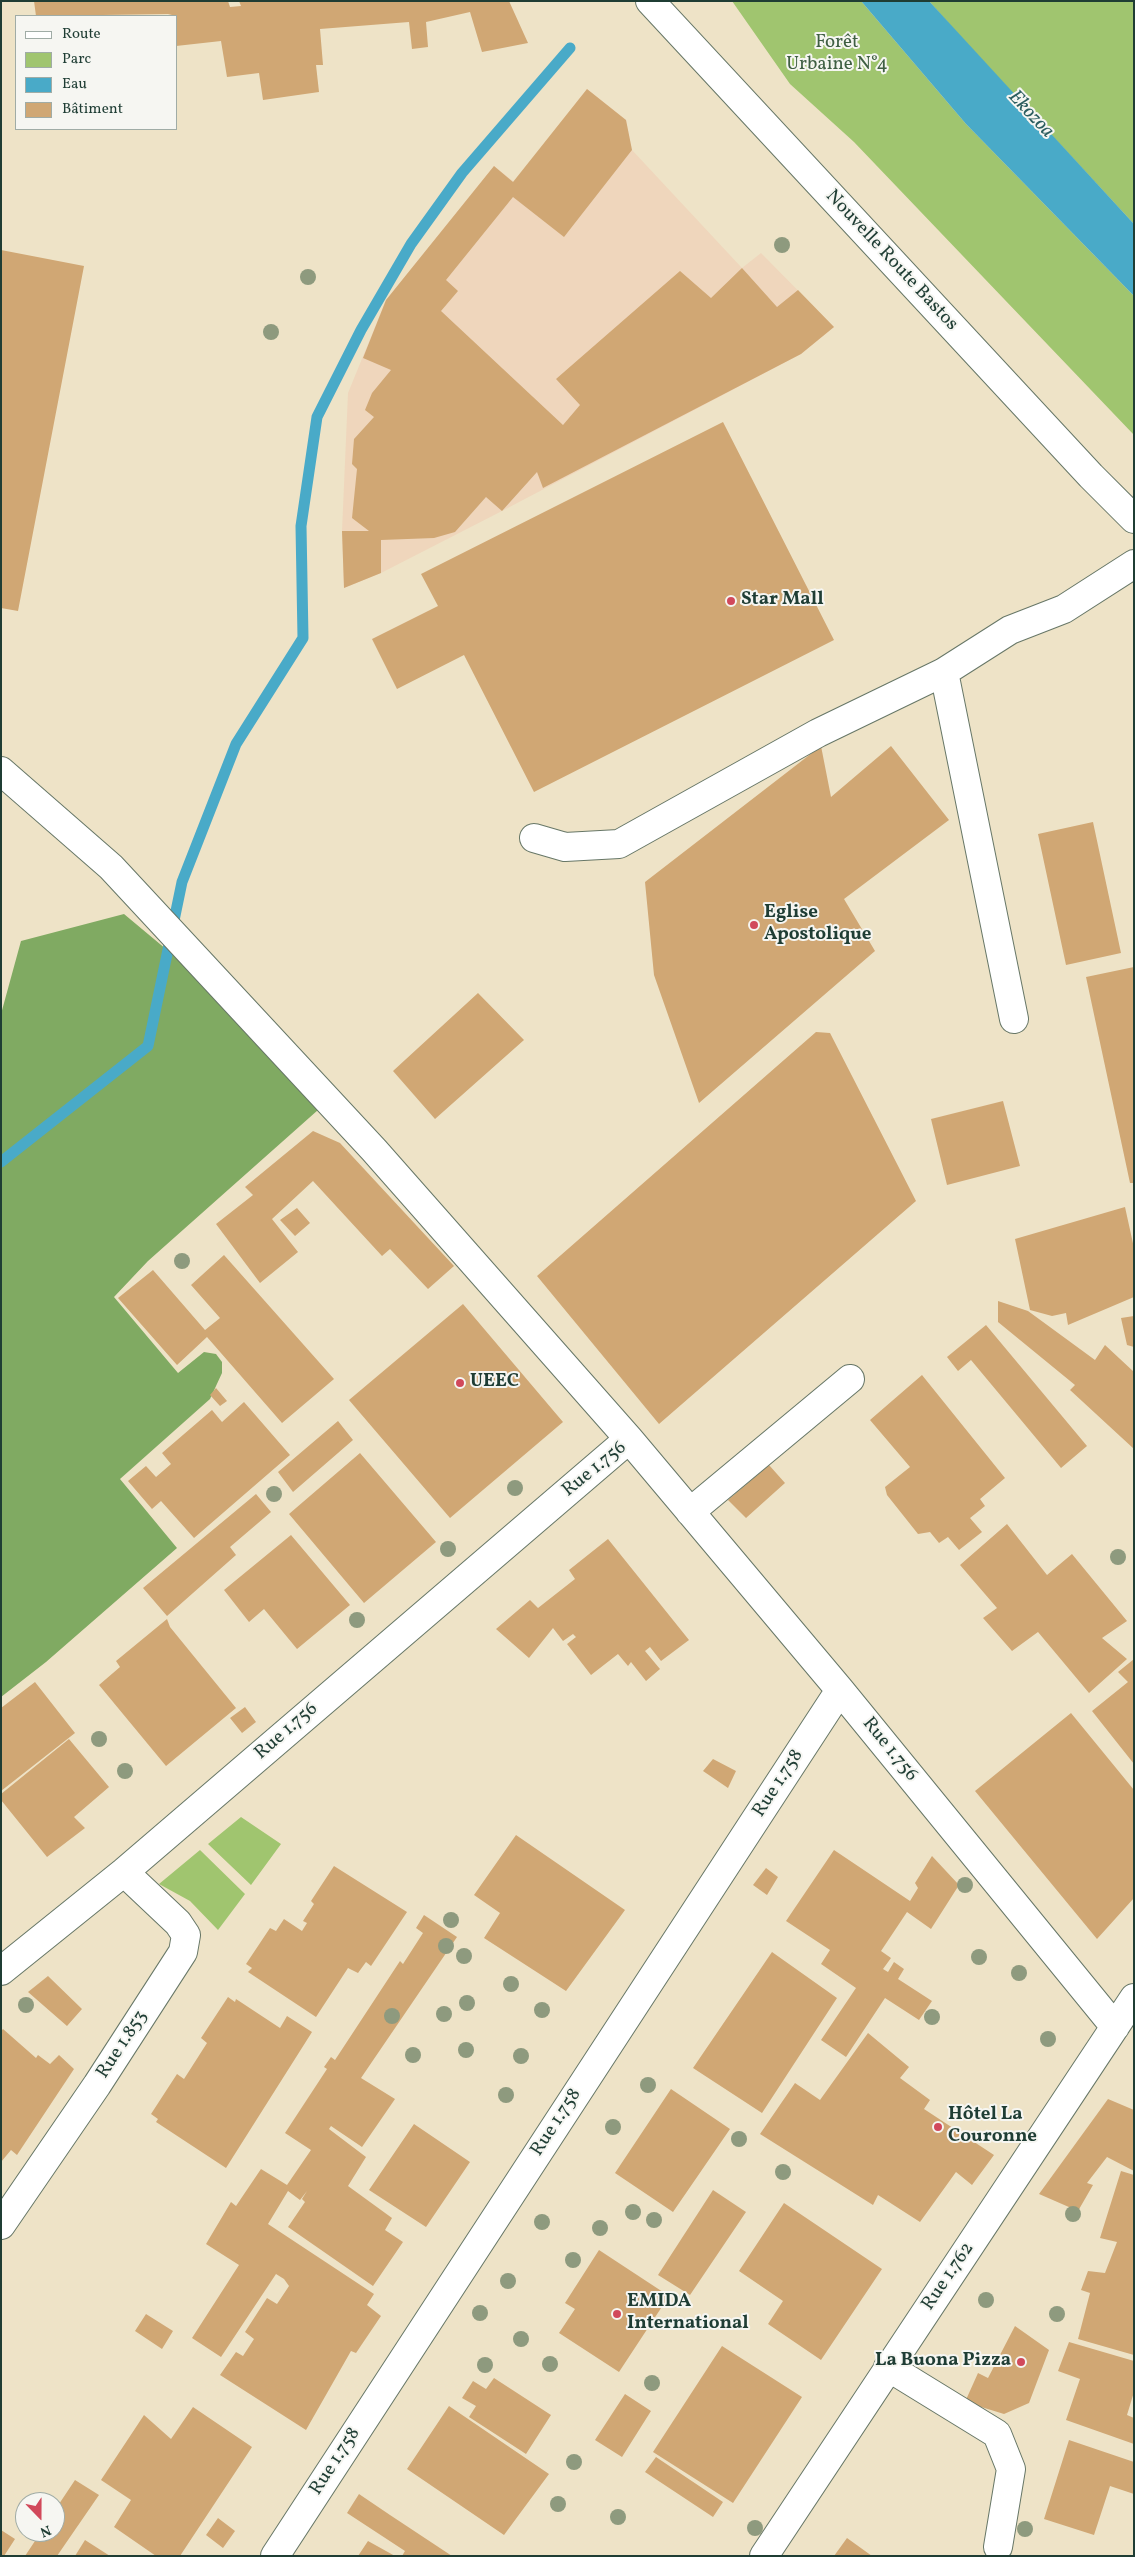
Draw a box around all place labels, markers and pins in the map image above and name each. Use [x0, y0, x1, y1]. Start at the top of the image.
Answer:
place label: Star Mall [741, 590, 824, 612]
marker: Star Mall [725, 595, 737, 607]
place label: Eglise Apostolique [764, 903, 872, 947]
marker: Eglise Apostolique [748, 919, 760, 931]
place label: UEEC [470, 1372, 519, 1394]
marker: UEEC [454, 1377, 466, 1389]
place label: Hôtel La Couronne [948, 2105, 1037, 2149]
marker: Hôtel La Couronne [932, 2121, 944, 2133]
place label: EMIDA International [627, 2292, 749, 2336]
marker: EMIDA International [611, 2308, 623, 2320]
place label: La Buona Pizza [875, 2351, 1011, 2373]
marker: La Buona Pizza [1015, 2356, 1027, 2368]

